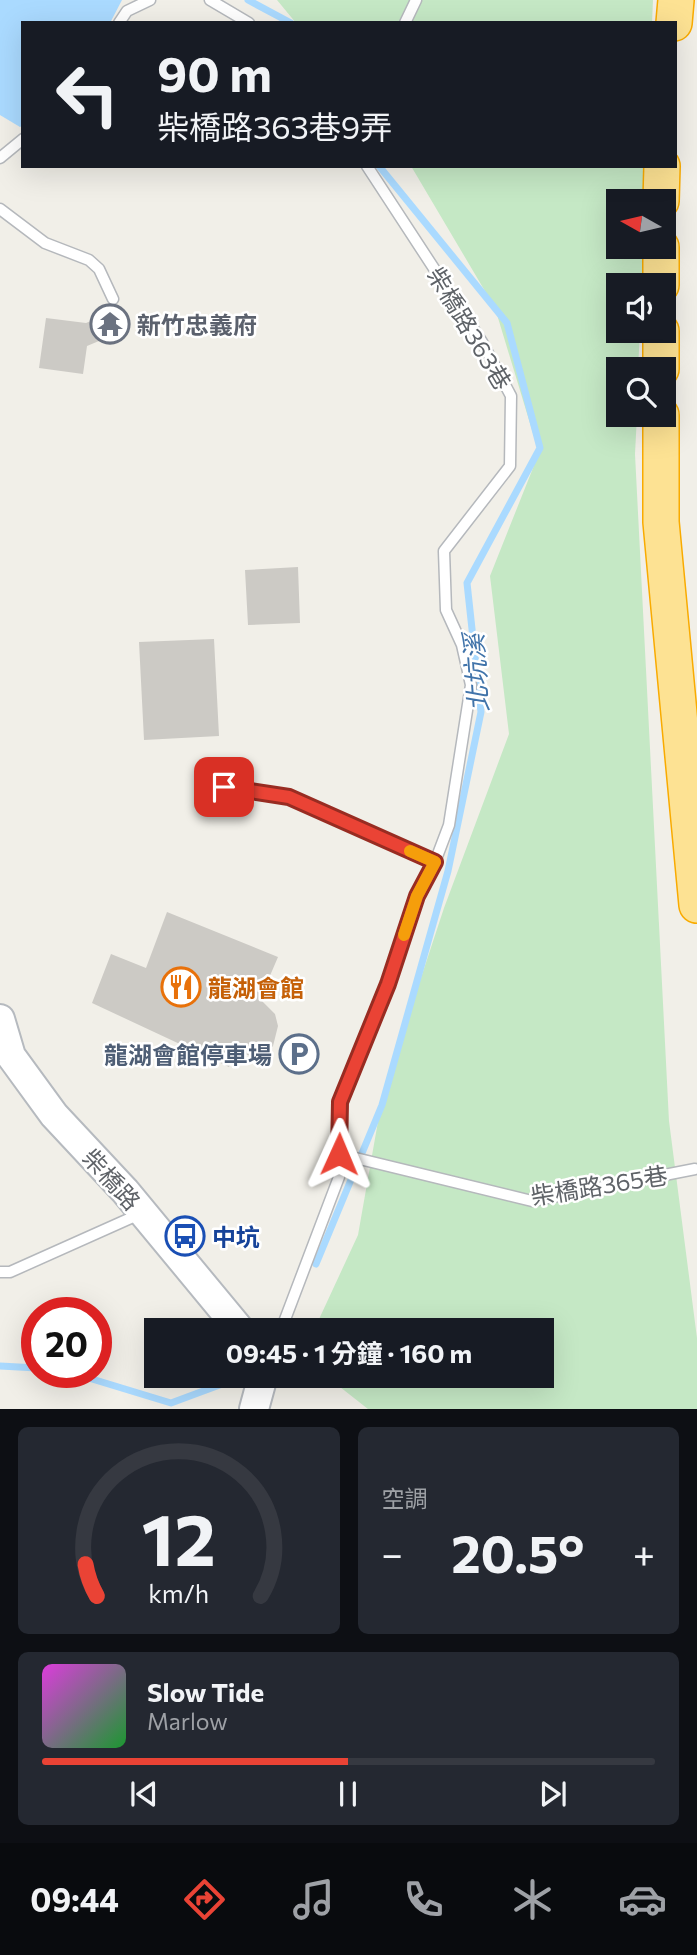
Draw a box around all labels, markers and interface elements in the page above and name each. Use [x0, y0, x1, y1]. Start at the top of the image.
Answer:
text: 90 m [157, 42, 272, 102]
icon: left [42, 49, 133, 140]
text: 柴橋路363巷9弄 [157, 106, 392, 146]
north arrow [606, 189, 676, 259]
map controls [606, 189, 676, 427]
street label: 柴橋路363巷 [422, 261, 518, 395]
button: sound [606, 273, 676, 343]
temple icon: 新竹忠義府 [89, 303, 131, 345]
place label: 新竹忠義府 [137, 310, 257, 339]
button: search [606, 357, 676, 427]
water label: 北坑溪 [457, 629, 493, 713]
pin [194, 757, 254, 817]
icon: arrive [205, 768, 243, 806]
restaurant icon: 龍湖會館 [160, 966, 202, 1008]
place label: 龍湖會館 [208, 973, 304, 1002]
parking icon: 龍湖會館停車場 [278, 1033, 320, 1075]
place label: 龍湖會館停車場 [104, 1040, 272, 1069]
position arrow [302, 1117, 376, 1191]
street label: 柴橋路 [77, 1143, 147, 1215]
street label: 柴橋路365巷 [529, 1160, 669, 1210]
bus stop icon: 中坑 [164, 1215, 206, 1257]
place label: 中坑 [212, 1222, 260, 1251]
speed limit sign: 20 [21, 1297, 112, 1388]
text: 09:45 · 1 分鐘 · 160 m [226, 1337, 472, 1368]
text: 空調 [382, 1484, 428, 1512]
text: 12 [142, 1493, 216, 1582]
text: 20.5° [451, 1520, 585, 1584]
text: − [382, 1529, 403, 1576]
text: + [633, 1529, 655, 1576]
text: km/h [148, 1578, 209, 1608]
text: Slow Tide [147, 1676, 264, 1707]
text: Marlow [147, 1707, 228, 1735]
icon: previous [125, 1775, 163, 1813]
icon: pause [329, 1775, 367, 1813]
icon: next [534, 1775, 572, 1813]
icon: directions [180, 1875, 229, 1924]
icon: music [289, 1875, 338, 1924]
icon: phone [399, 1875, 448, 1924]
icon: climate [508, 1875, 557, 1924]
icon: car [618, 1875, 667, 1924]
text: 09:44 [30, 1879, 119, 1919]

